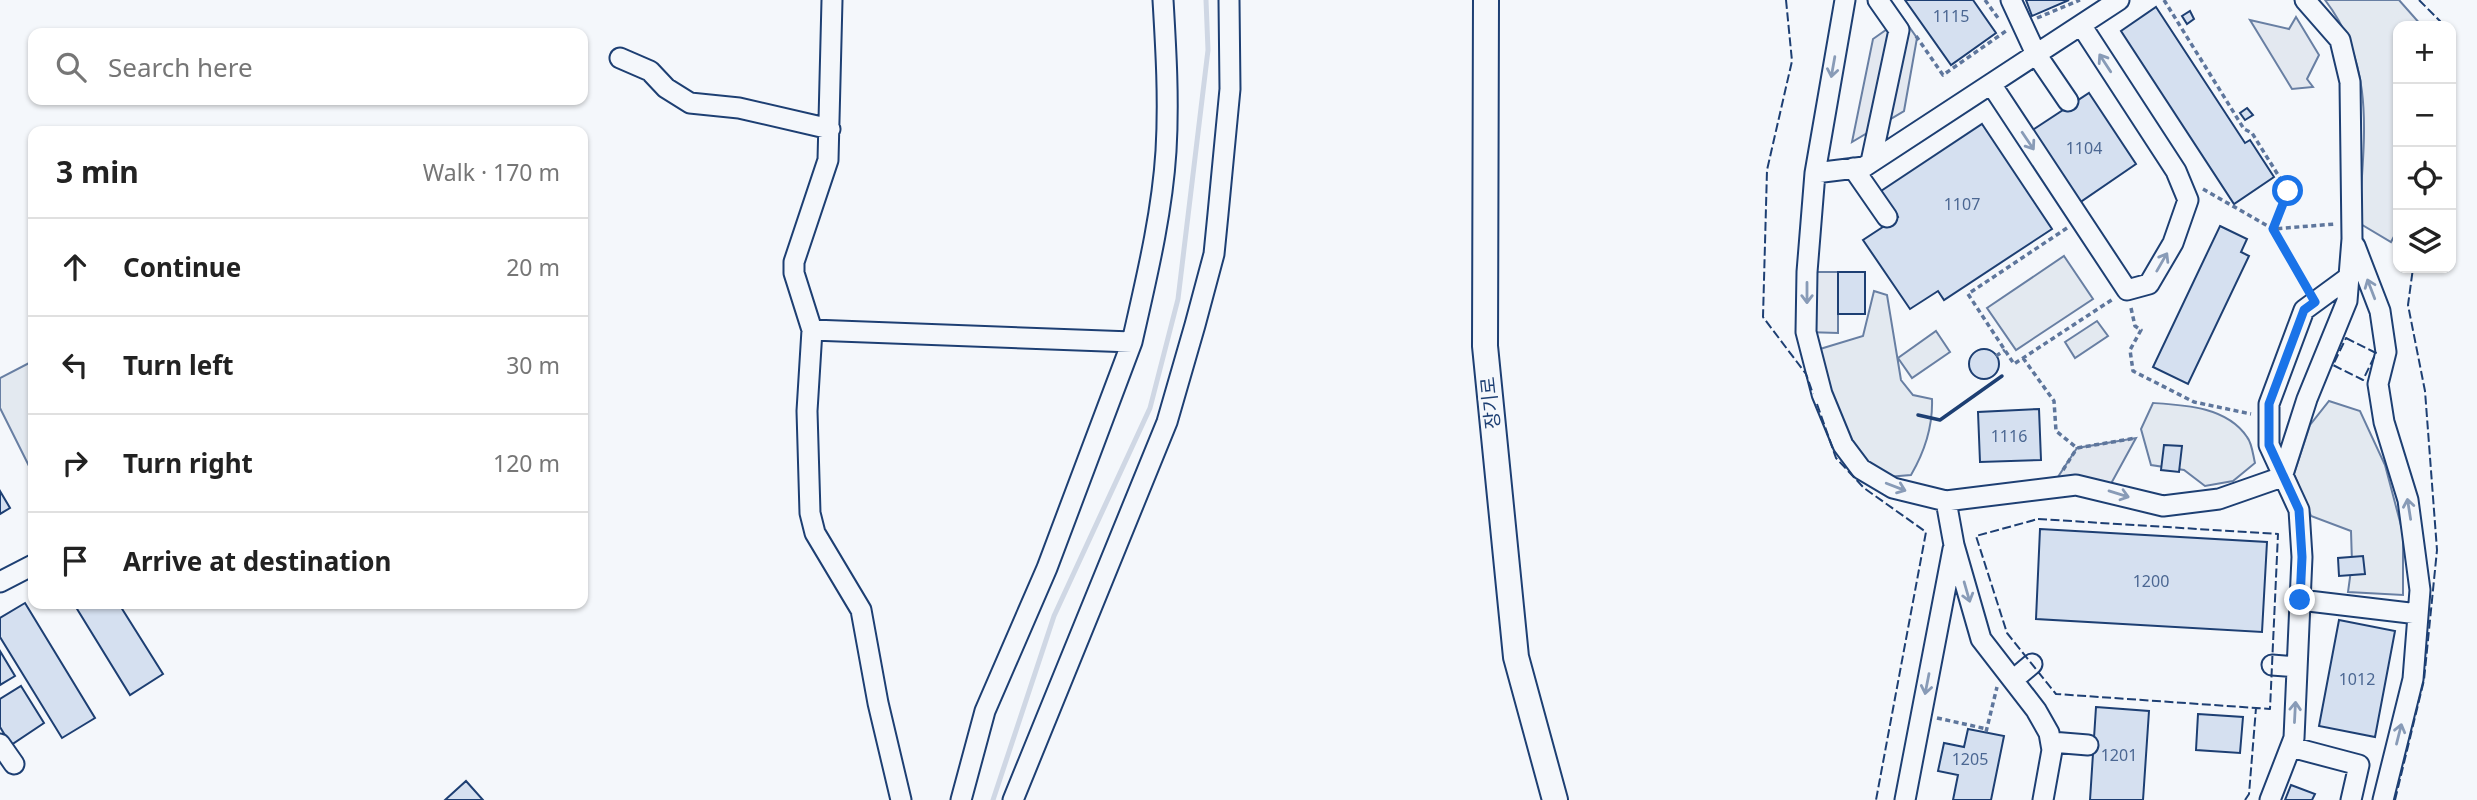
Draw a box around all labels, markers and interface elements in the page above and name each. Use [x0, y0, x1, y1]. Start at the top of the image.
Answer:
house number: 1115 [1933, 5, 1969, 27]
map controls [2393, 21, 2456, 273]
button: + [2393, 21, 2456, 84]
search box [28, 28, 588, 105]
icon: search [52, 48, 90, 86]
text: Search here [108, 49, 253, 85]
one-way arrow [2098, 54, 2112, 73]
one-way arrow [1826, 55, 1839, 78]
button: − [2393, 84, 2456, 147]
one-way arrow [2022, 130, 2036, 150]
house number: 1104 [2066, 137, 2102, 159]
button: locate [2393, 147, 2456, 210]
text: 3 min [56, 151, 139, 192]
text: Walk · 170 m [423, 156, 560, 188]
route start [2272, 175, 2303, 206]
house number: 1107 [1944, 193, 1980, 215]
button: layers [2393, 210, 2456, 273]
icon: ahead [56, 248, 94, 286]
text: Continue [123, 249, 241, 285]
text: 20 m [506, 251, 560, 283]
one-way arrow [2155, 252, 2169, 272]
one-way arrow [2364, 279, 2377, 300]
one-way arrow [1800, 281, 1814, 304]
icon: left [56, 346, 94, 384]
text: Turn left [123, 347, 234, 383]
text: 30 m [506, 349, 560, 381]
street label: 장기로 [1474, 376, 1506, 430]
house number: 1116 [1991, 425, 2027, 447]
icon: right [56, 444, 94, 482]
text: Turn right [123, 445, 253, 481]
text: 120 m [493, 447, 560, 479]
one-way arrow [1884, 482, 1906, 494]
one-way arrow [2108, 489, 2130, 502]
one-way arrow [2403, 498, 2416, 521]
icon: arrive [56, 542, 94, 580]
text: Arrive at destination [123, 543, 392, 579]
house number: 1200 [2133, 570, 2169, 592]
one-way arrow [1962, 580, 1975, 602]
route end [2284, 584, 2315, 615]
house number: 1012 [2339, 668, 2375, 690]
one-way arrow [1920, 672, 1933, 695]
one-way arrow [2288, 701, 2301, 724]
one-way arrow [2393, 723, 2406, 746]
house number: 1201 [2101, 744, 2137, 766]
house number: 1205 [1952, 748, 1988, 770]

